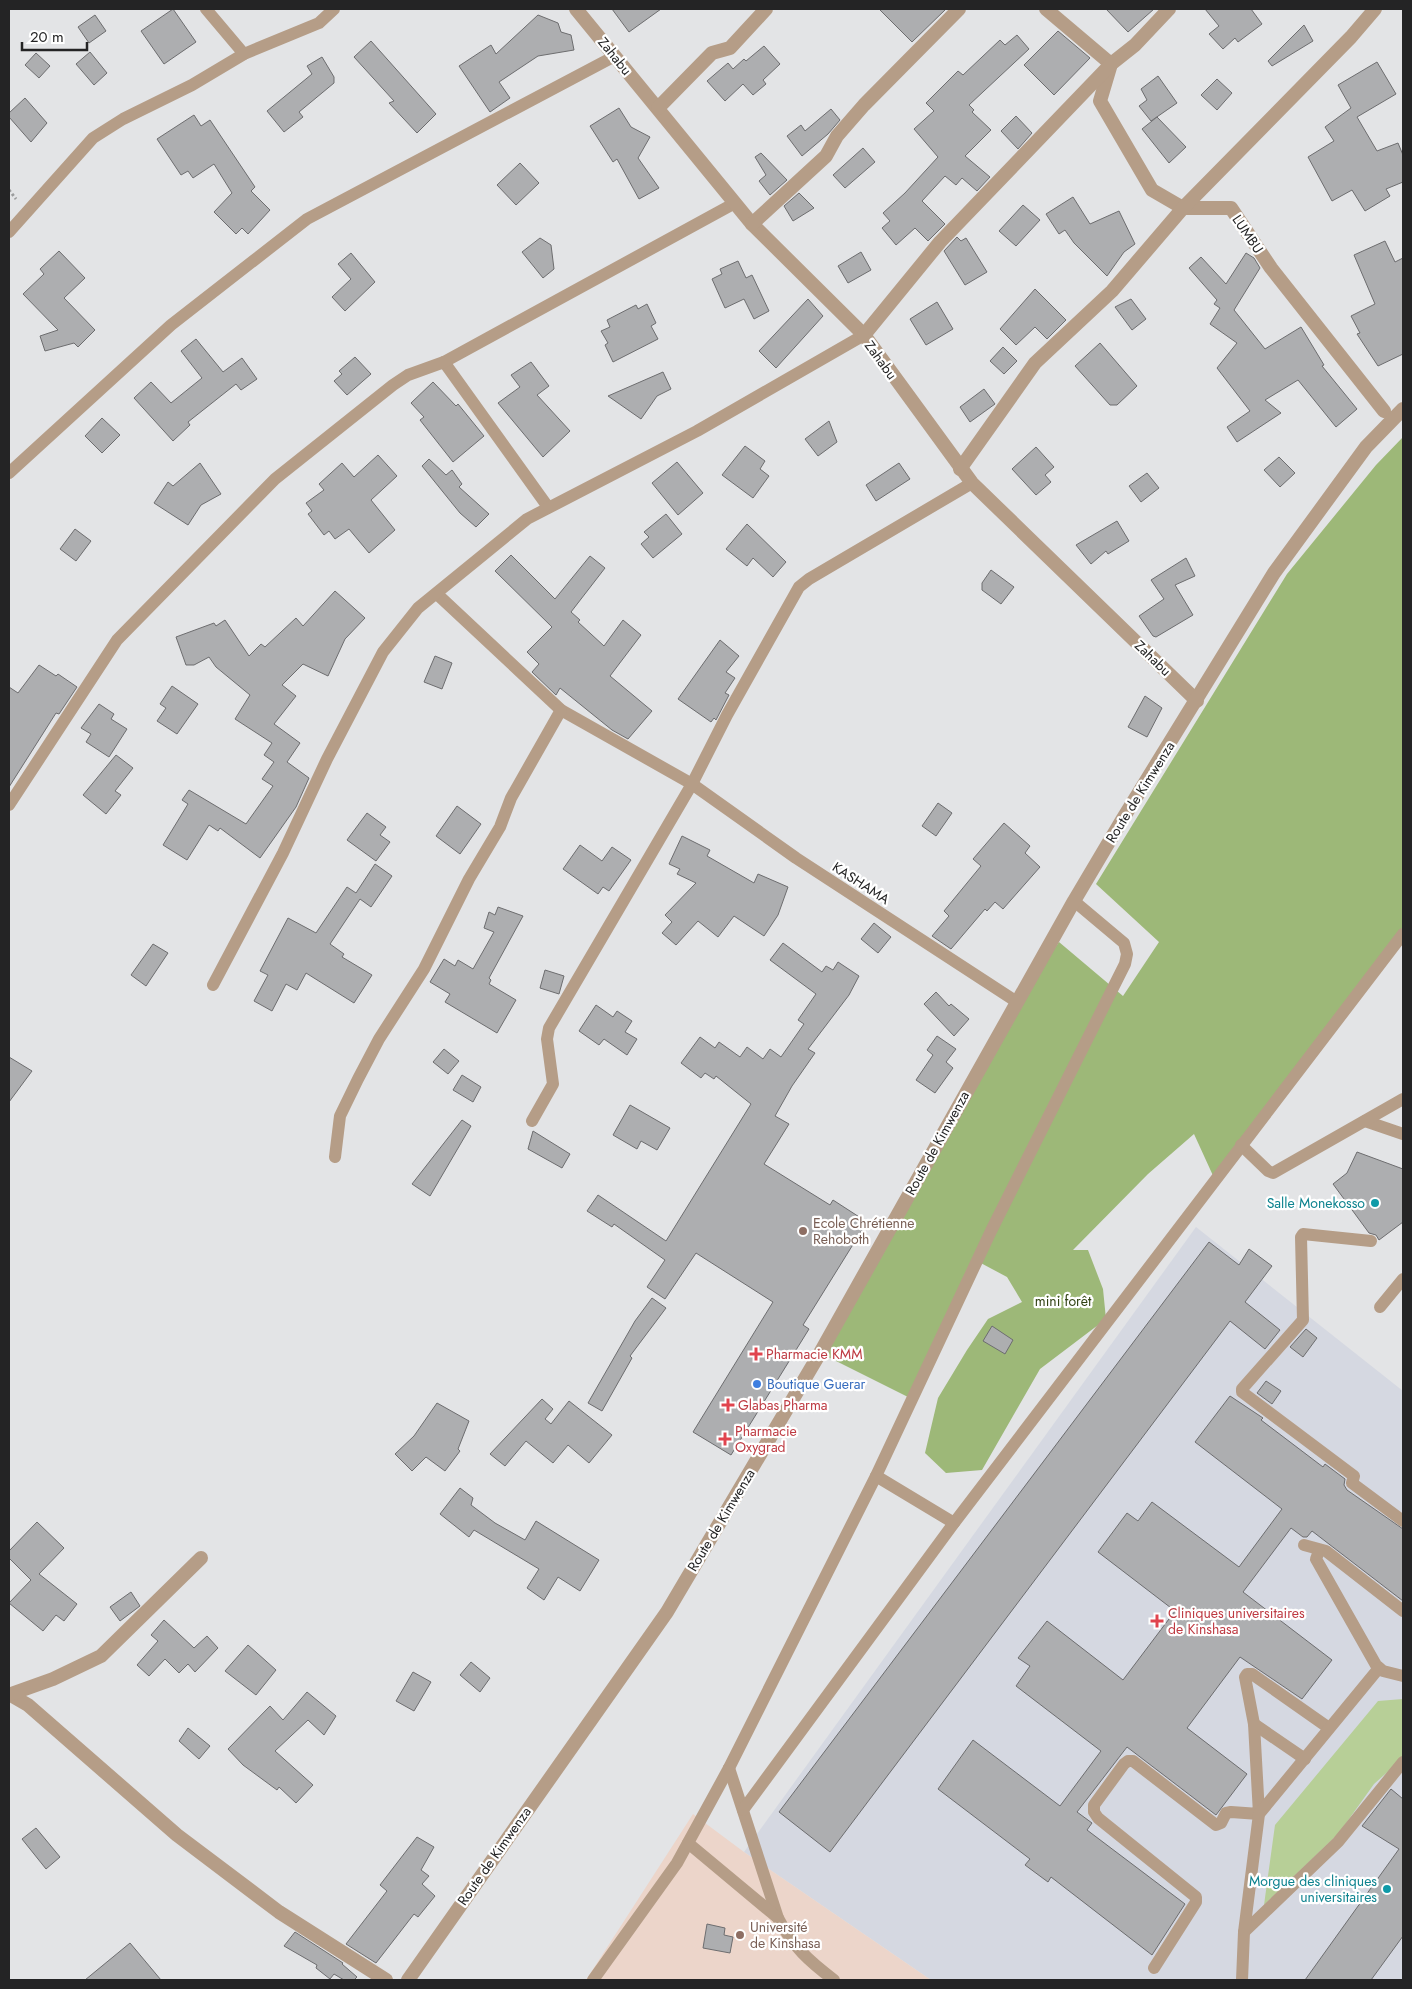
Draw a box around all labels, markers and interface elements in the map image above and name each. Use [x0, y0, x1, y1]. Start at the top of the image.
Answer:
scale bar [22, 20, 88, 52]
text: 20 m [30, 26, 64, 48]
street label: Zahabu [593, 33, 637, 79]
street label: LUMBU [1228, 211, 1268, 257]
street label: Zahabu [860, 336, 902, 384]
street label: Zahabu [1130, 636, 1176, 680]
street label: Route de Kimwenza [1101, 737, 1179, 847]
street label: KASHAMA [828, 857, 894, 909]
street label: Route de Kimwenza [900, 1087, 974, 1199]
place label: Salle Monekosso [1267, 1193, 1365, 1213]
marker: Salle Monekosso [1369, 1197, 1381, 1209]
place label: Ecole Chrétienne Rehoboth [813, 1213, 915, 1249]
marker: Ecole Chrétienne Rehoboth [797, 1225, 809, 1237]
park label: mini forêt [1035, 1291, 1092, 1311]
place label: Pharmacie KMM [766, 1344, 863, 1364]
marker: Pharmacie KMM [750, 1348, 762, 1360]
place label: Boutique Guerar [767, 1374, 865, 1394]
marker: Boutique Guerar [751, 1378, 763, 1390]
place label: Glabas Pharma [738, 1395, 828, 1415]
marker: Glabas Pharma [722, 1399, 734, 1411]
place label: Pharmacie Oxygrad [735, 1421, 797, 1457]
marker: Pharmacie Oxygrad [719, 1433, 731, 1445]
street label: Route de Kimwenza [682, 1465, 760, 1575]
place label: Cliniques universitaires de Kinshasa [1168, 1603, 1305, 1639]
marker: Cliniques universitaires de Kinshasa [1150, 1614, 1164, 1628]
street label: Route de Kimwenza [452, 1803, 536, 1909]
place label: Morgue des cliniques universitaires [1249, 1871, 1377, 1907]
marker: Morgue des cliniques universitaires [1381, 1883, 1393, 1895]
place label: Université de Kinshasa [750, 1917, 820, 1953]
marker: Université de Kinshasa [734, 1929, 746, 1941]

